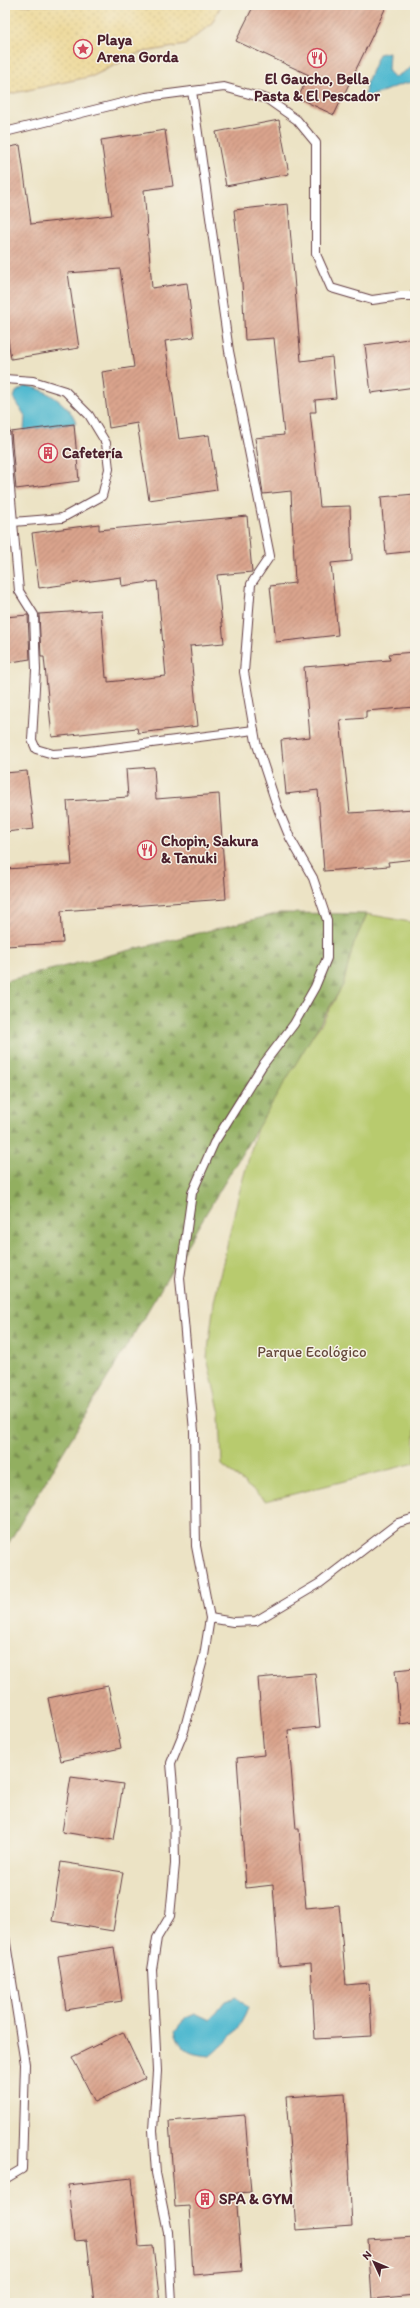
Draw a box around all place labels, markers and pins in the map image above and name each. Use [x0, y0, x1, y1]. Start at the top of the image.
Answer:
place label: Playa Arena Gorda [96, 31, 179, 66]
place icon: Playa Arena Gorda [72, 38, 94, 60]
restaurant icon: El Gaucho, Bella Pasta & El Pescador [306, 47, 328, 69]
place label: El Gaucho, Bella Pasta & El Pescador [254, 70, 381, 105]
building icon: Cafetería [37, 442, 59, 464]
place label: Cafetería [62, 444, 123, 462]
place label: Chopin, Sakura & Tanuki [161, 832, 259, 867]
restaurant icon: Chopin, Sakura & Tanuki [136, 839, 158, 861]
building icon: SPA & GYM [194, 2188, 216, 2210]
place label: SPA & GYM [219, 2190, 293, 2208]

